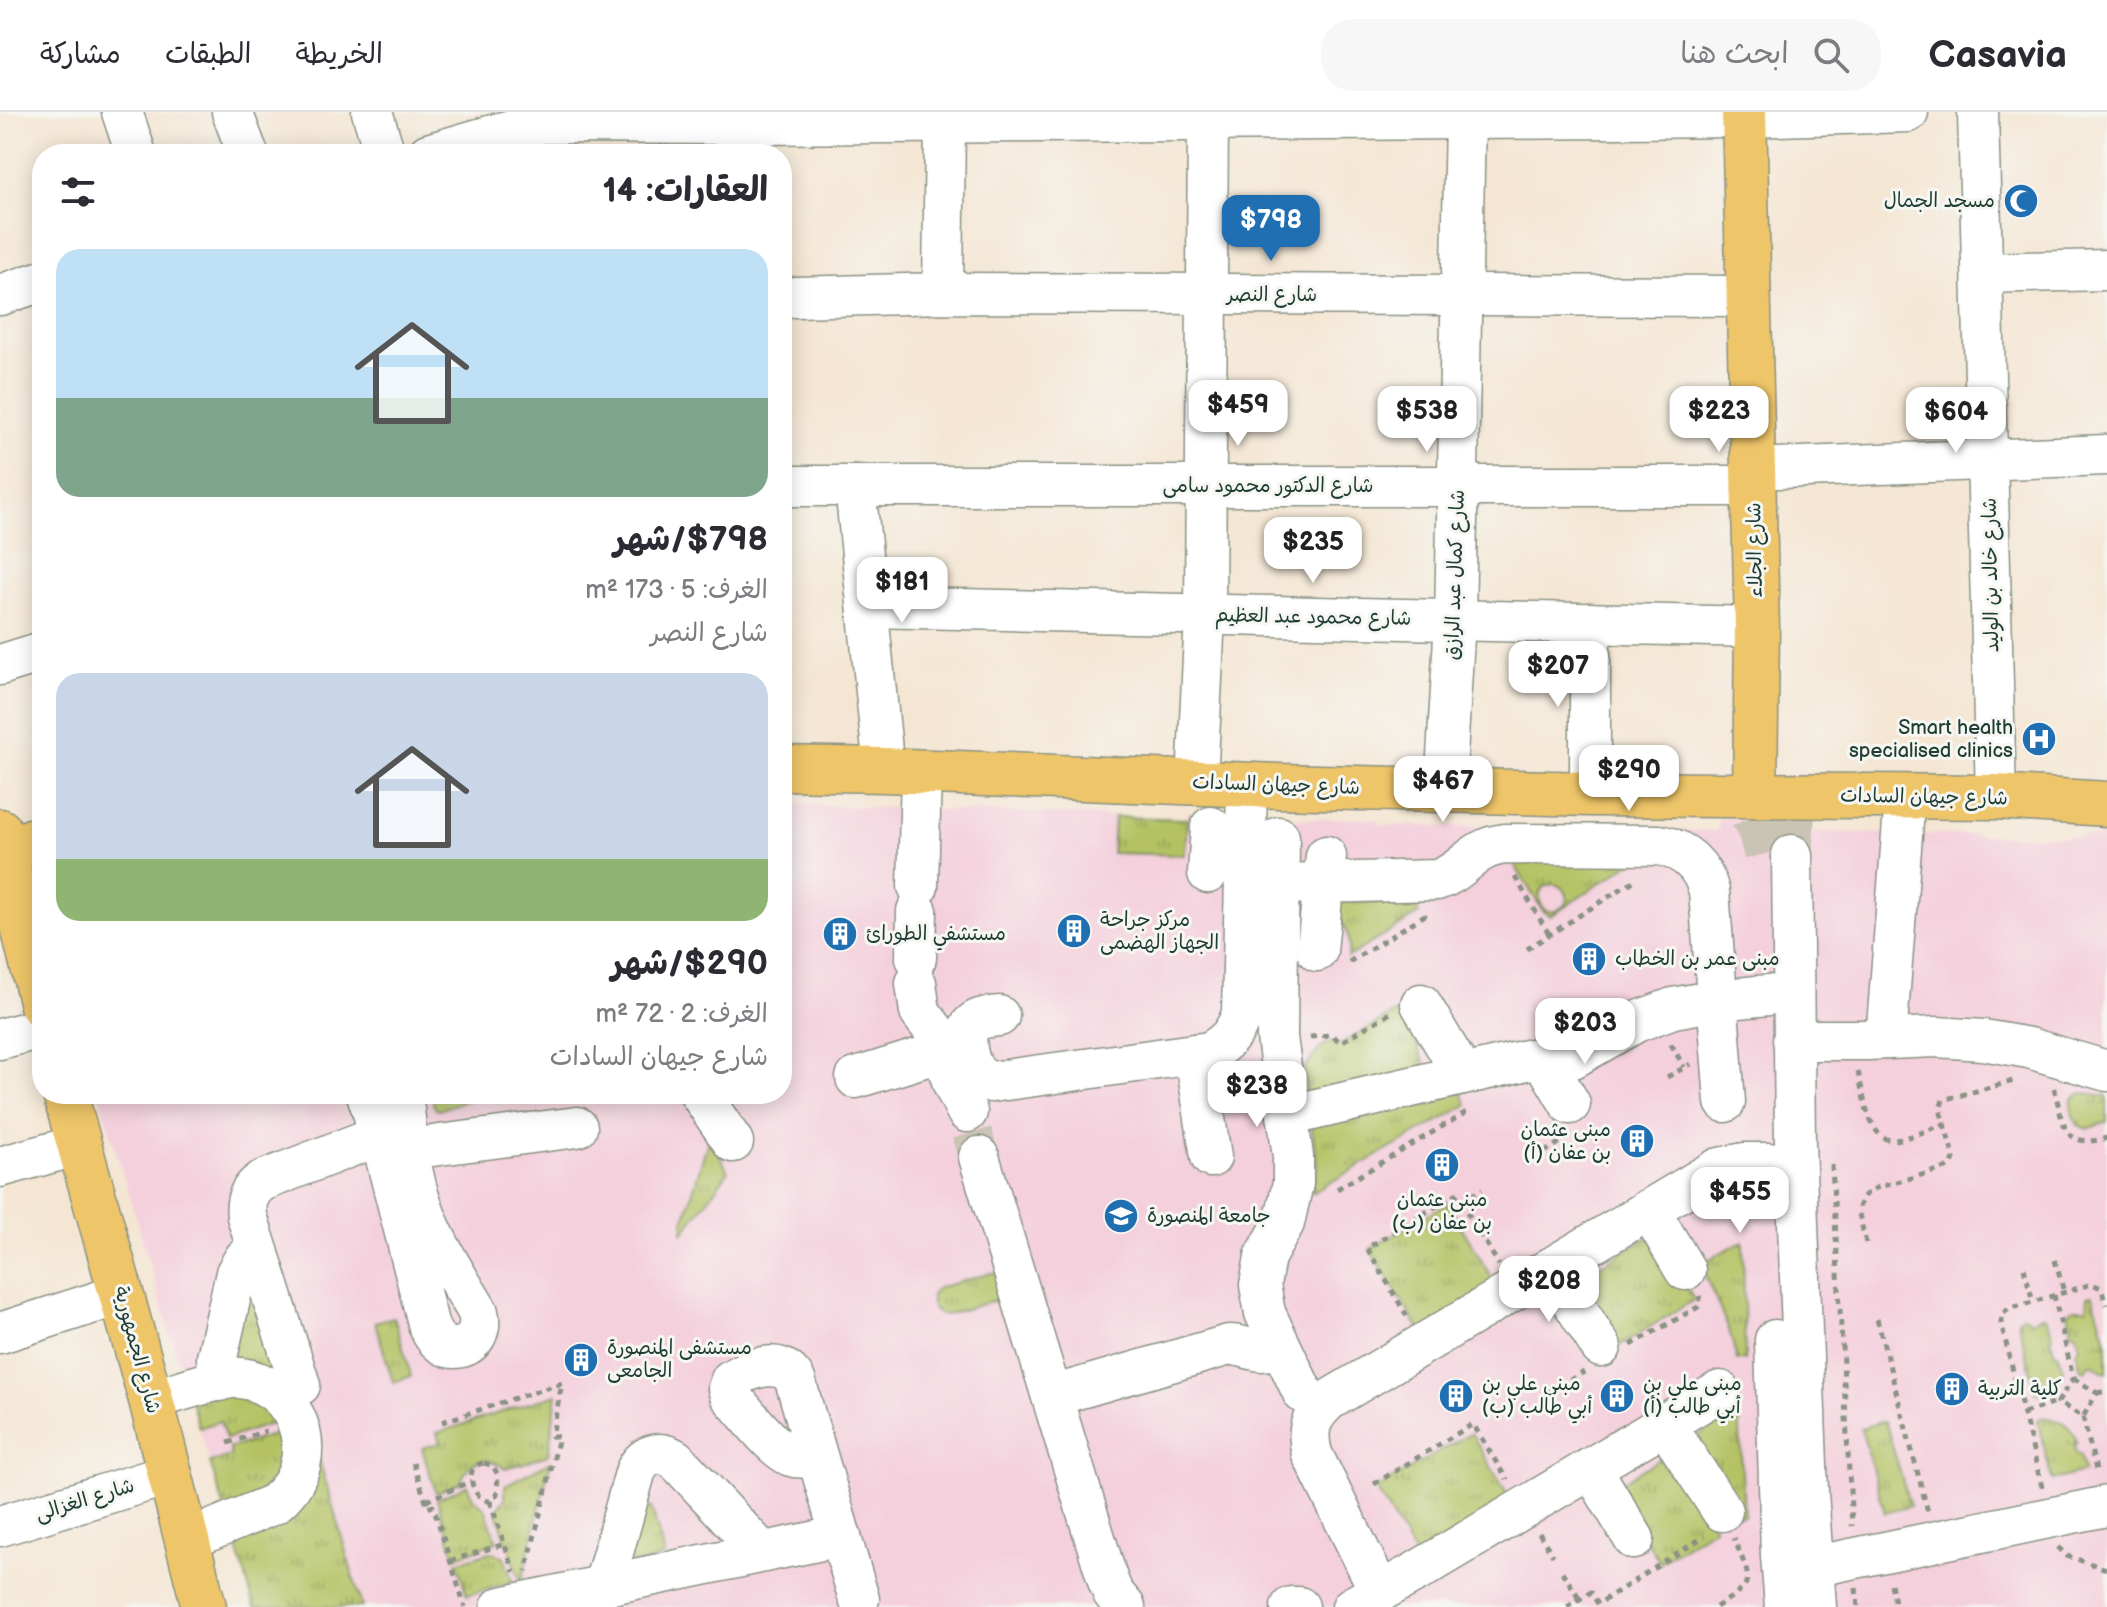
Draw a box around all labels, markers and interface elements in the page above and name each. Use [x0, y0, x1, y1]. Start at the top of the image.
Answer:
search box [1321, 19, 1881, 91]
icon: search [1809, 33, 1853, 77]
text: Casavia [1929, 33, 2067, 78]
text: ابحث هنا [1680, 36, 1789, 72]
text: مشاركة [40, 38, 121, 71]
text: الطبقات [165, 38, 251, 71]
text: الخريطة [295, 38, 383, 71]
icon: filters [56, 170, 100, 214]
text: العقارات: 14 [602, 170, 768, 211]
mosque icon: مسجد الجمال [2002, 182, 2040, 220]
place label: مسجد الجمال [1884, 189, 1995, 213]
pin: $798 [1224, 195, 1318, 263]
text: $798 [1240, 205, 1302, 236]
street label: شارع النصر [1225, 283, 1317, 308]
icon: home [340, 301, 484, 445]
pin: $459 [1191, 380, 1285, 448]
pin: $538 [1380, 386, 1474, 454]
pin: $223 [1672, 386, 1766, 454]
pin: $604 [1909, 387, 2003, 455]
text: $459 [1207, 390, 1269, 421]
text: $538 [1396, 396, 1458, 427]
text: $223 [1688, 396, 1750, 427]
text: $604 [1924, 397, 1988, 428]
street label: شارع الدكتور محمود سامى [1162, 474, 1374, 499]
street label: شارع كمال عبد الرازق [1440, 489, 1471, 661]
street label: شارع خالد بن الوليد [1978, 497, 2005, 653]
street label: شارع الجلاء [1742, 502, 1769, 598]
pin: $235 [1266, 517, 1360, 585]
text: $798/شهر [614, 519, 768, 560]
text: $235 [1282, 527, 1344, 558]
pin: $181 [855, 557, 949, 625]
text: $181 [875, 567, 929, 598]
text: الغرف: 5 · 173 m² [585, 575, 768, 606]
street label: شارع محمود عبد العظيم [1214, 603, 1411, 634]
text: شارع النصر [651, 618, 768, 649]
pin: $207 [1511, 641, 1605, 709]
text: $207 [1527, 651, 1589, 682]
place label: Smart health specialised clinics [1849, 716, 2013, 763]
hospital icon: Smart health specialised clinics [2020, 720, 2058, 758]
icon: home [340, 725, 484, 869]
pin: $290 [1582, 745, 1676, 813]
text: $290 [1597, 755, 1661, 786]
pin: $467 [1396, 756, 1490, 824]
text: $467 [1412, 766, 1474, 797]
street label: شارع جيهان السادات [1192, 770, 1360, 801]
street label: شارع جيهان السادات [1840, 784, 2008, 811]
place label: مركز جراحة الجهاز الهضمى [1100, 908, 1219, 955]
building icon: مركز جراحة الجهاز الهضمى [1055, 912, 1093, 950]
building icon: مستشفي الطورائ [821, 915, 859, 953]
place label: مستشفي الطورائ [866, 922, 1006, 951]
building icon: مبنى عمر بن الخطاب [1570, 940, 1608, 978]
text: $290/شهر [611, 943, 768, 984]
place label: مبنى عمر بن الخطاب [1615, 947, 1780, 971]
pin: $203 [1538, 998, 1632, 1066]
text: الغرف: 2 · 72 m² [596, 999, 768, 1030]
text: $203 [1553, 1008, 1617, 1039]
text: شارع جيهان السادات [550, 1042, 768, 1073]
pin: $238 [1210, 1061, 1304, 1129]
text: $238 [1226, 1071, 1288, 1102]
place label: مبنى عثمان بن عفان (أ) [1520, 1118, 1611, 1165]
building icon: مبنى عثمان بن عفان (أ) [1618, 1122, 1656, 1160]
building icon: مبنى عثمان بن عفان (ب) [1423, 1146, 1461, 1184]
pin: $455 [1693, 1167, 1787, 1235]
text: $455 [1709, 1177, 1771, 1208]
place label: مبنى عثمان بن عفان (ب) [1392, 1188, 1492, 1235]
school or university icon: جامعة المنصورة [1102, 1197, 1140, 1235]
place label: جامعة المنصورة [1147, 1204, 1271, 1228]
pin: $208 [1502, 1256, 1596, 1324]
text: $208 [1517, 1266, 1581, 1297]
street label: شارع الجمهورية [107, 1284, 166, 1417]
place label: مستشفى المنصورة الجامعى [607, 1336, 752, 1383]
building icon: مستشفى المنصورة الجامعى [562, 1341, 600, 1379]
building icon: كلية التربية [1933, 1370, 1971, 1408]
place label: مبنى علي بن أبي طالب (ب) [1482, 1372, 1592, 1424]
place label: مبنى علي بن أبي طالب (أ) [1643, 1372, 1742, 1424]
building icon: مبنى علي بن أبي طالب (ب) [1437, 1377, 1475, 1415]
building icon: مبنى علي بن أبي طالب (أ) [1598, 1377, 1636, 1415]
place label: كلية التربية [1978, 1377, 2062, 1401]
street label: شارع الغزالى [33, 1474, 138, 1527]

